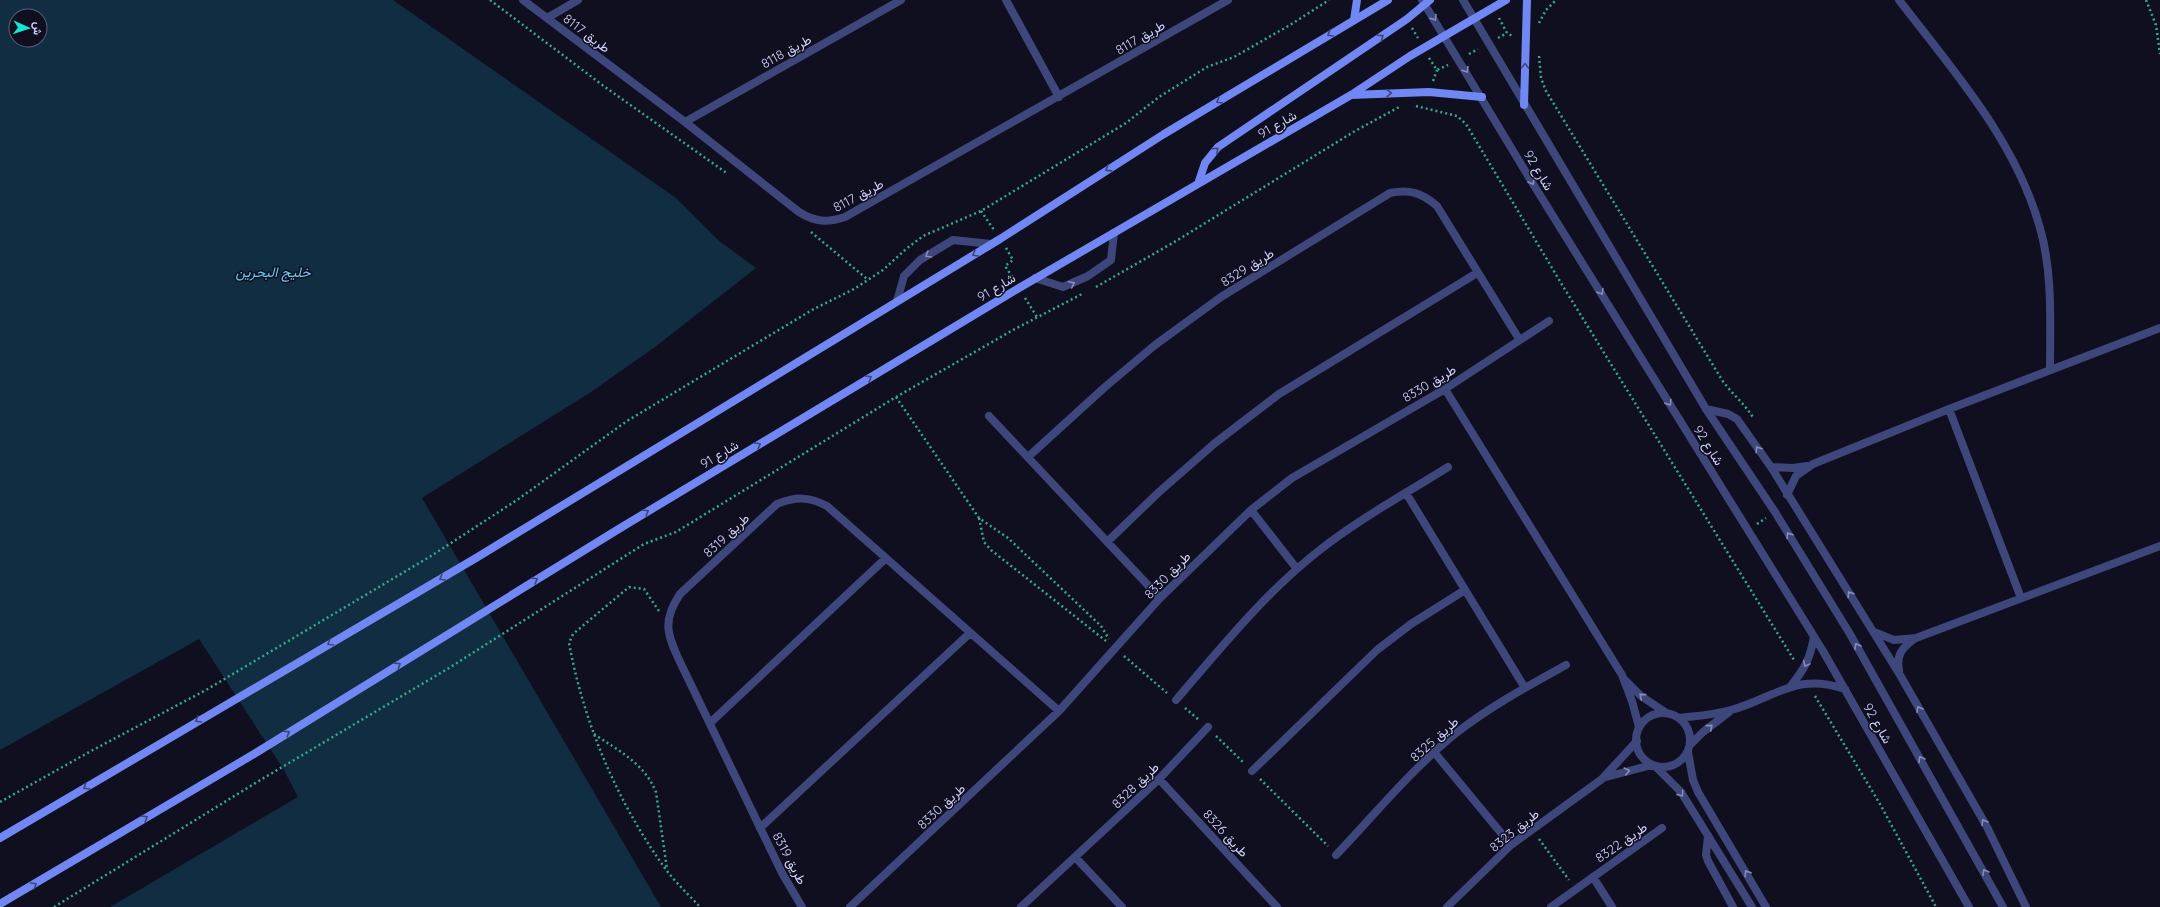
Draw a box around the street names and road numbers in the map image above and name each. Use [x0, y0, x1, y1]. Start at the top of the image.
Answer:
street label: طريق 8117 [560, 10, 614, 57]
street label: طريق 8117 [1112, 16, 1168, 58]
street label: طريق 8118 [758, 31, 814, 72]
street label: شارع 91 [1255, 107, 1300, 143]
street label: شارع 92 [1519, 147, 1557, 194]
street label: طريق 8117 [830, 175, 886, 216]
street label: طريق 8329 [1218, 244, 1277, 290]
street label: شارع 91 [974, 269, 1019, 306]
street label: طريق 8330 [1399, 361, 1459, 406]
street label: شارع 92 [1689, 422, 1727, 469]
street label: شارع 91 [697, 436, 742, 473]
street label: طريق 8319 [700, 510, 753, 561]
street label: طريق 8330 [1141, 548, 1194, 603]
street label: شارع 92 [1858, 700, 1896, 747]
street label: طريق 8325 [1407, 713, 1462, 766]
street label: طريق 8328 [1108, 759, 1163, 812]
street label: طريق 8330 [914, 780, 969, 833]
street label: طريق 8323 [1486, 805, 1543, 856]
street label: طريق 8326 [1199, 806, 1252, 861]
street label: طريق 8322 [1592, 818, 1650, 866]
street label: طريق 8319 [769, 829, 810, 887]

